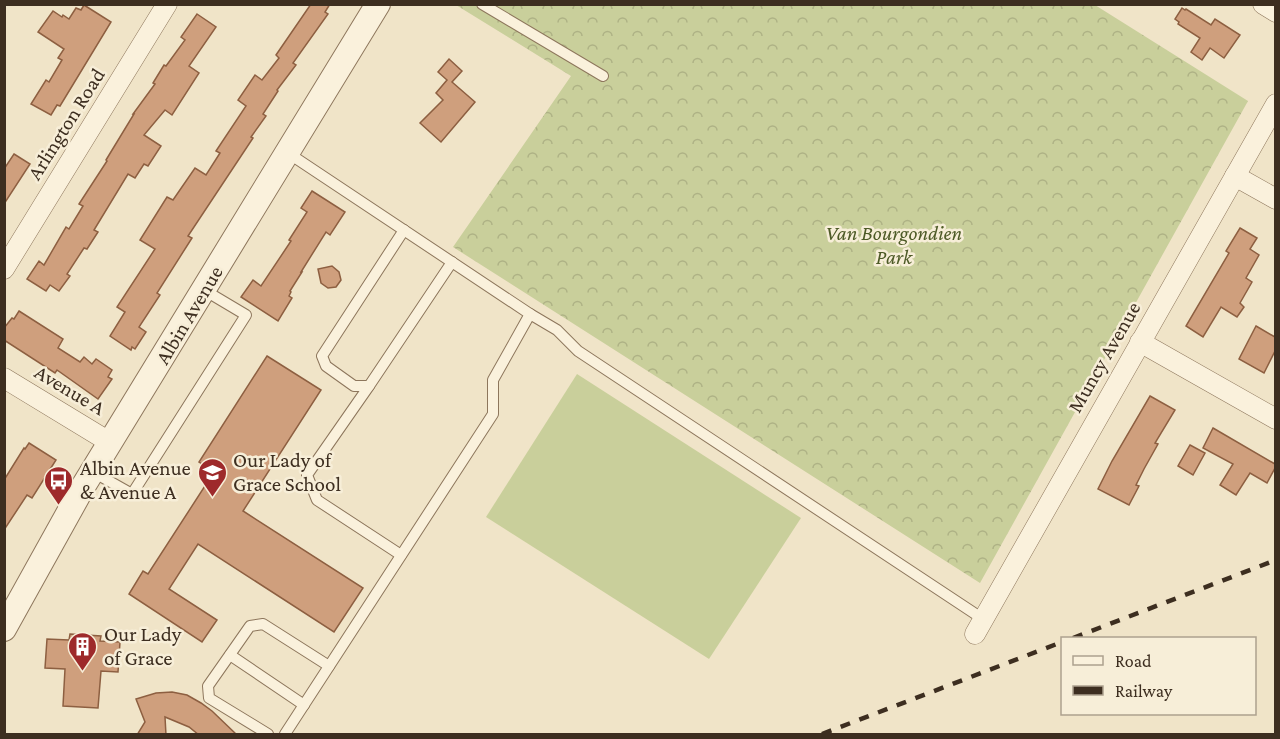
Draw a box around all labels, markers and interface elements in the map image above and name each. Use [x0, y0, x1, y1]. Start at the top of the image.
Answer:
street label: Arlington Road [22, 64, 110, 184]
park label: Van Bourgondien Park [826, 221, 962, 269]
street label: Albin Avenue [150, 261, 228, 369]
street label: Muncy Avenue [1063, 297, 1145, 417]
street label: Avenue A [31, 360, 110, 420]
place label: Our Lady of Grace School [233, 448, 341, 496]
place label: Albin Avenue & Avenue A [80, 456, 191, 504]
school or university icon: Our Lady of Grace School [196, 456, 228, 498]
bus stop icon: Albin Avenue & Avenue A [43, 464, 75, 506]
place label: Our Lady of Grace [104, 622, 182, 670]
building icon: Our Lady of Grace [67, 630, 99, 672]
legend [1061, 637, 1256, 715]
text: Road [1115, 651, 1152, 671]
text: Railway [1115, 681, 1173, 701]

